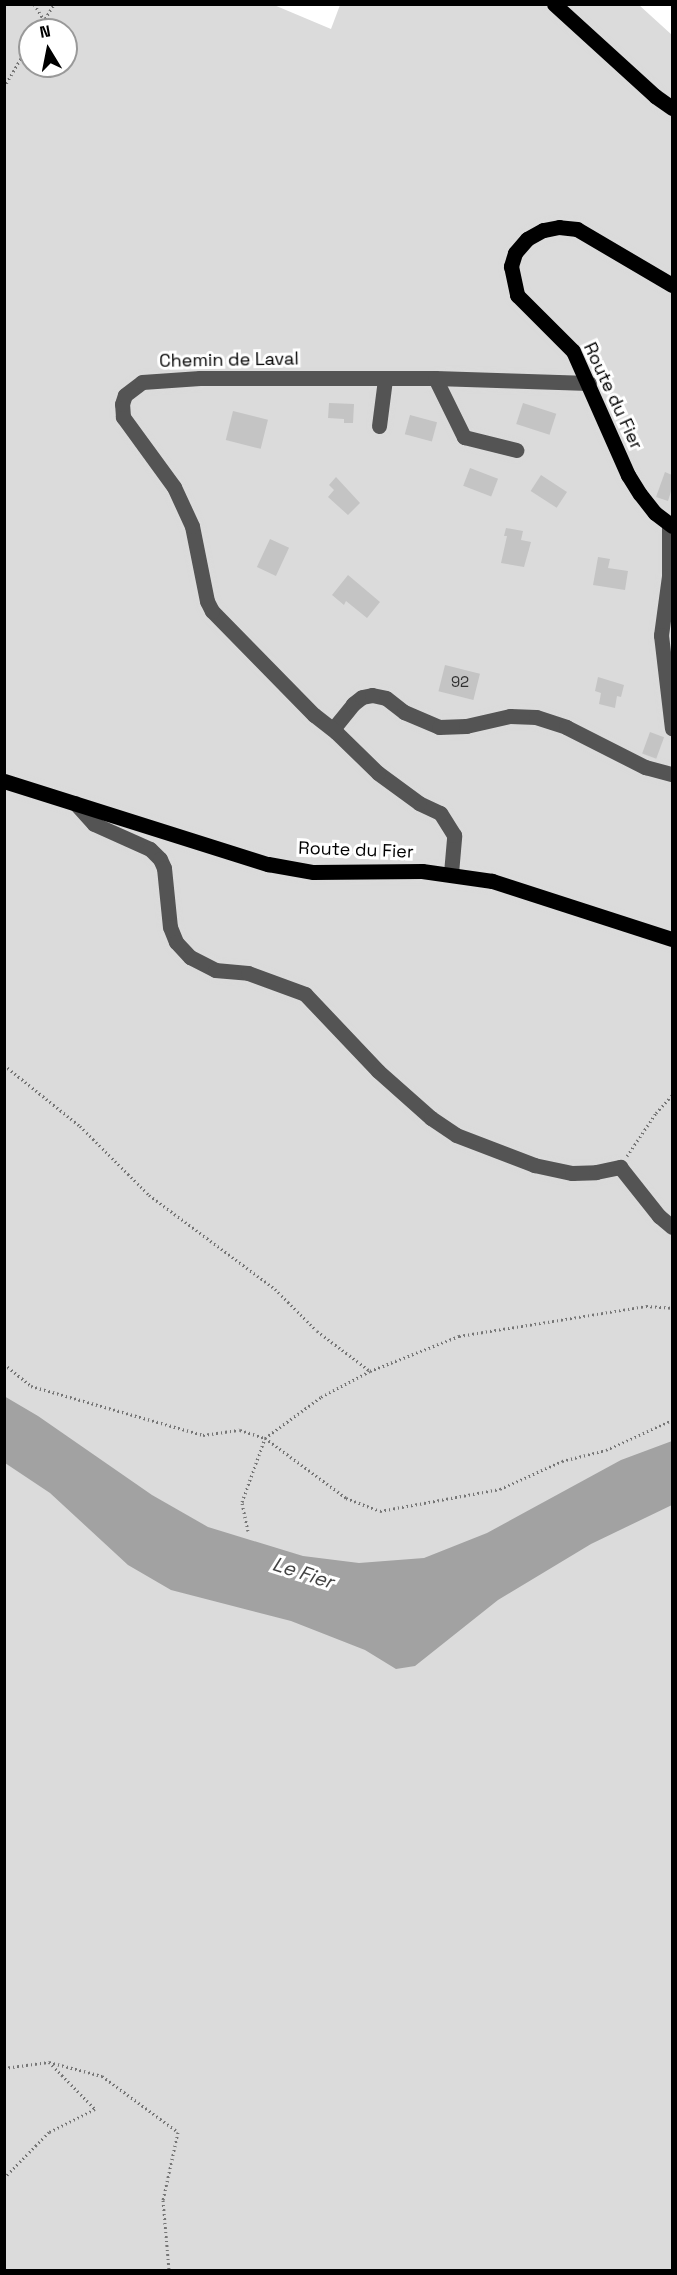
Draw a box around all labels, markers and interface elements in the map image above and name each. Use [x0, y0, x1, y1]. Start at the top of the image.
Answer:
north arrow [18, 18, 78, 78]
text: N [38, 20, 52, 43]
street label: Route du Fier [579, 339, 647, 453]
street label: Chemin de Laval [159, 348, 299, 372]
house number: 92 [451, 673, 469, 691]
street label: Route du Fier [298, 837, 414, 863]
water label: Le Fier [269, 1552, 337, 1594]

